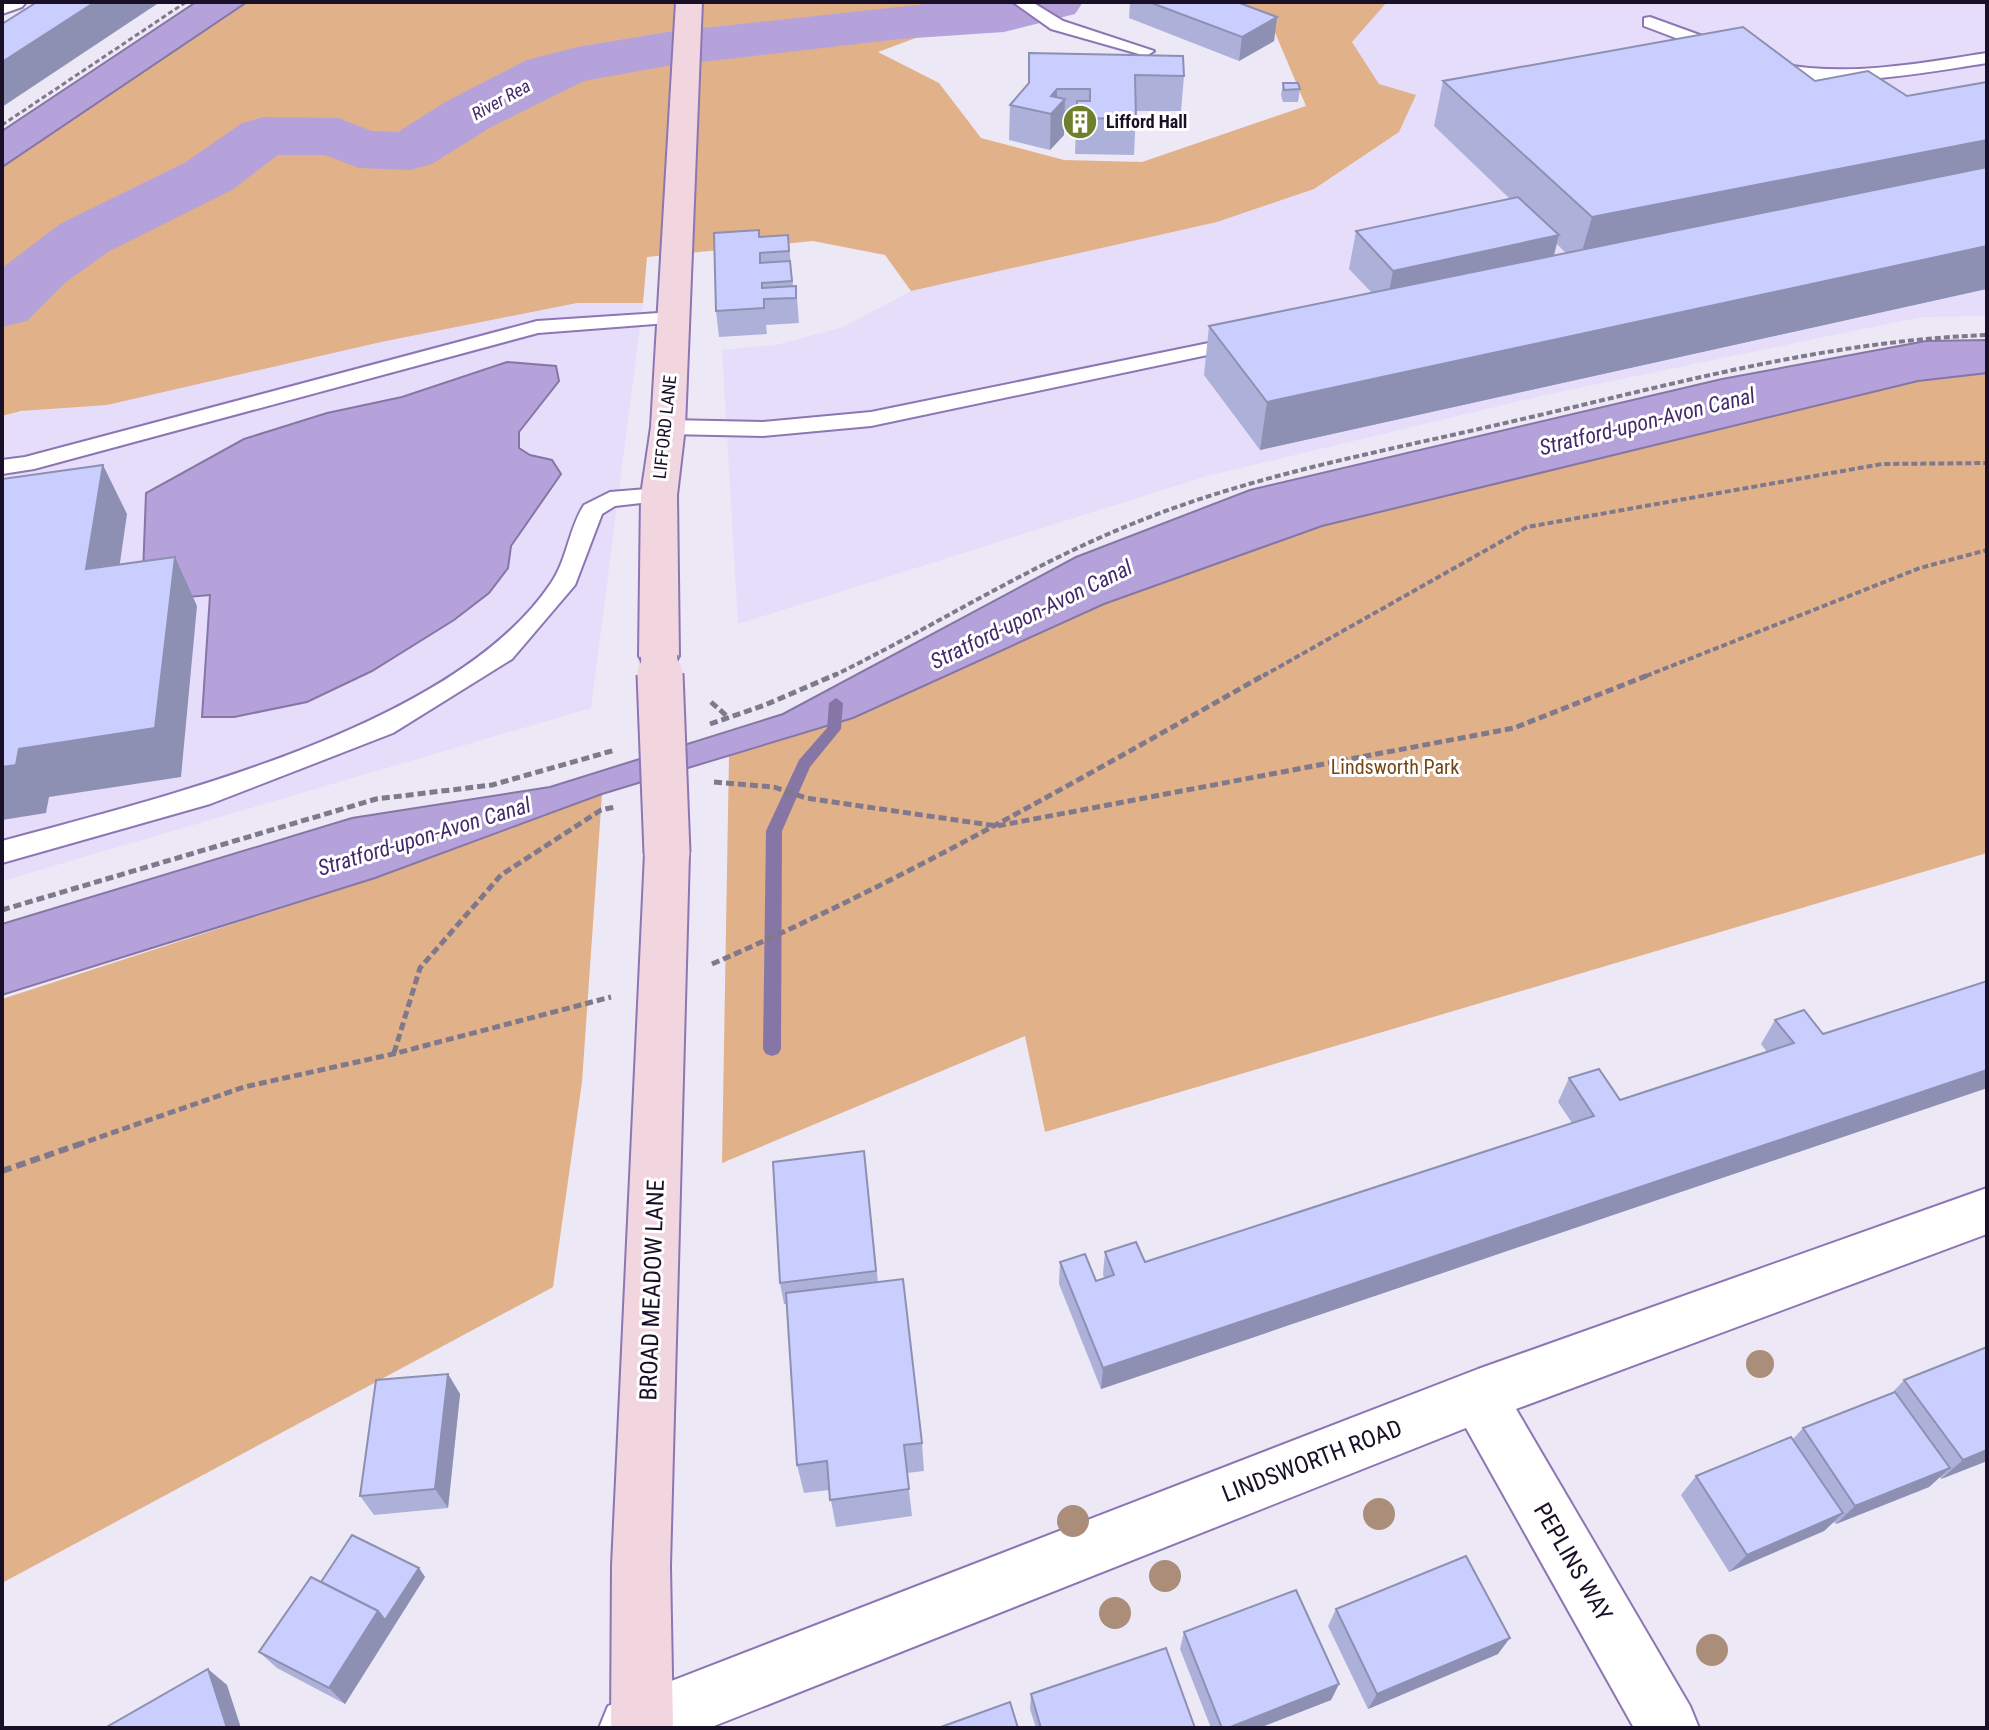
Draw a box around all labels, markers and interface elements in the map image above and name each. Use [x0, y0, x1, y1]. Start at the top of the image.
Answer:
water label: River Rea [468, 75, 534, 124]
building icon: Lifford Hall [1061, 103, 1099, 141]
place label: Lifford Hall [1106, 111, 1187, 132]
street label: LIFFORD LANE [649, 374, 680, 480]
water label: Stratford-upon-Avon Canal [1537, 382, 1759, 460]
water label: Stratford-upon-Avon Canal [926, 554, 1137, 674]
park label: Lindsworth Park [1331, 755, 1459, 779]
water label: Stratford-upon-Avon Canal [315, 792, 535, 881]
street label: BROAD MEADOW LANE [634, 1179, 670, 1401]
street label: LINDSWORTH ROAD [1218, 1414, 1406, 1508]
street label: PEPLINS WAY [1528, 1498, 1618, 1626]

